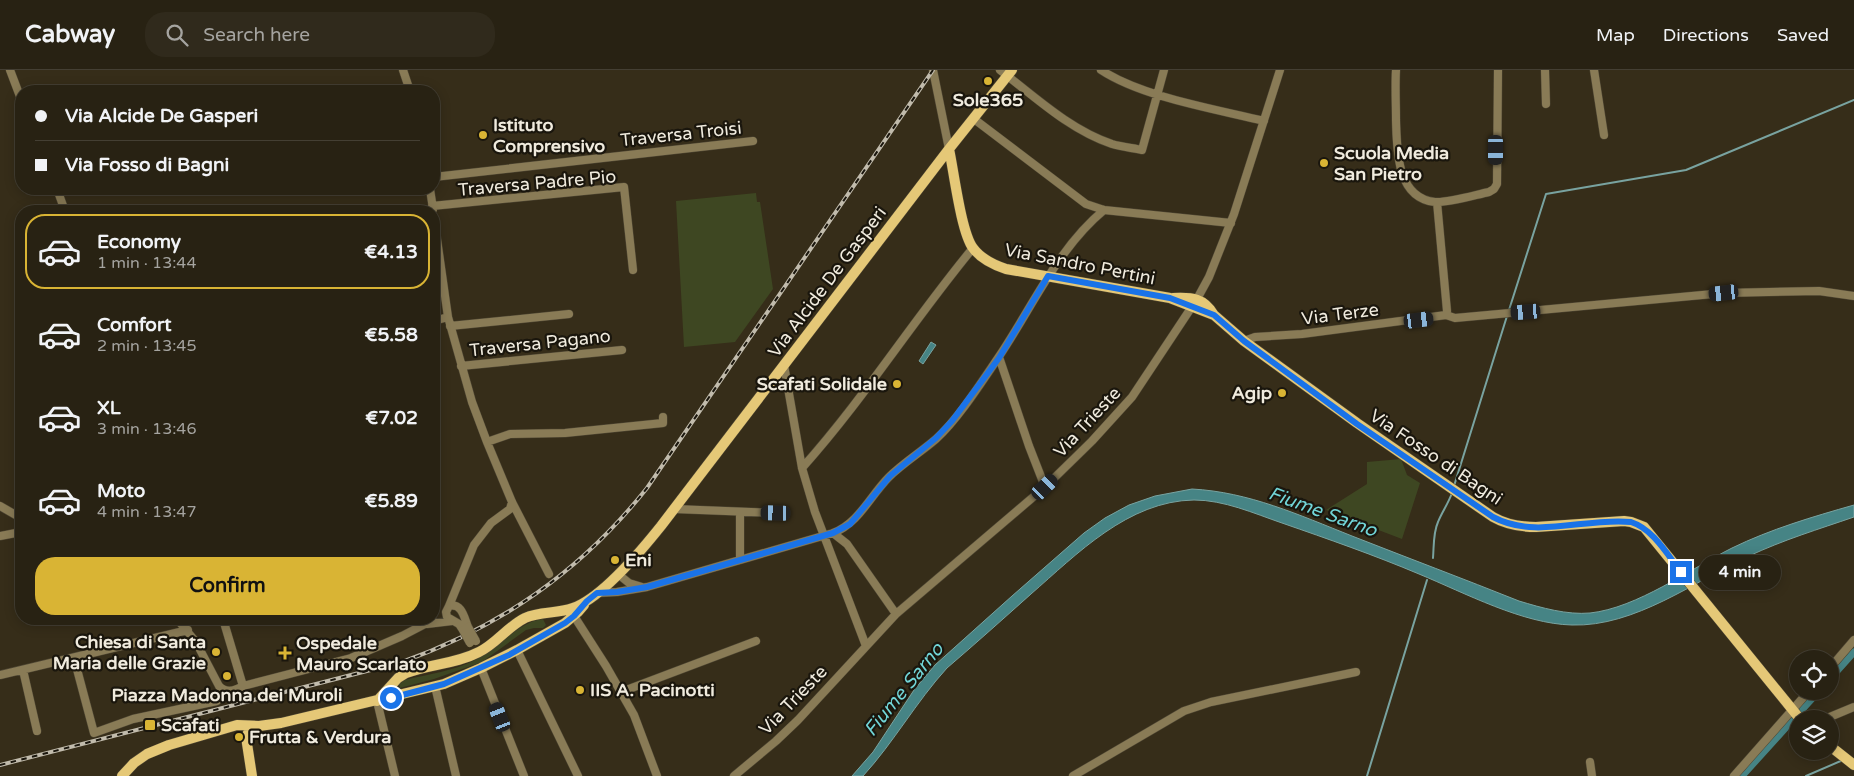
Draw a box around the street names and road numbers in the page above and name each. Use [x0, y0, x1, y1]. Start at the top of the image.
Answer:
street label: Traversa Troisi [619, 117, 743, 151]
street label: Traversa Padre Pio [457, 165, 617, 201]
street label: Via Alcide De Gasperi [763, 202, 891, 362]
street label: Via Sandro Pertini [1003, 239, 1157, 289]
street label: Via Terze [1300, 298, 1380, 330]
street label: Traversa Pagano [468, 325, 612, 361]
street label: Via Trieste [1049, 382, 1125, 462]
street label: Via Fosso di Bagni [1365, 404, 1507, 510]
street label: Via Trieste [754, 661, 832, 739]

